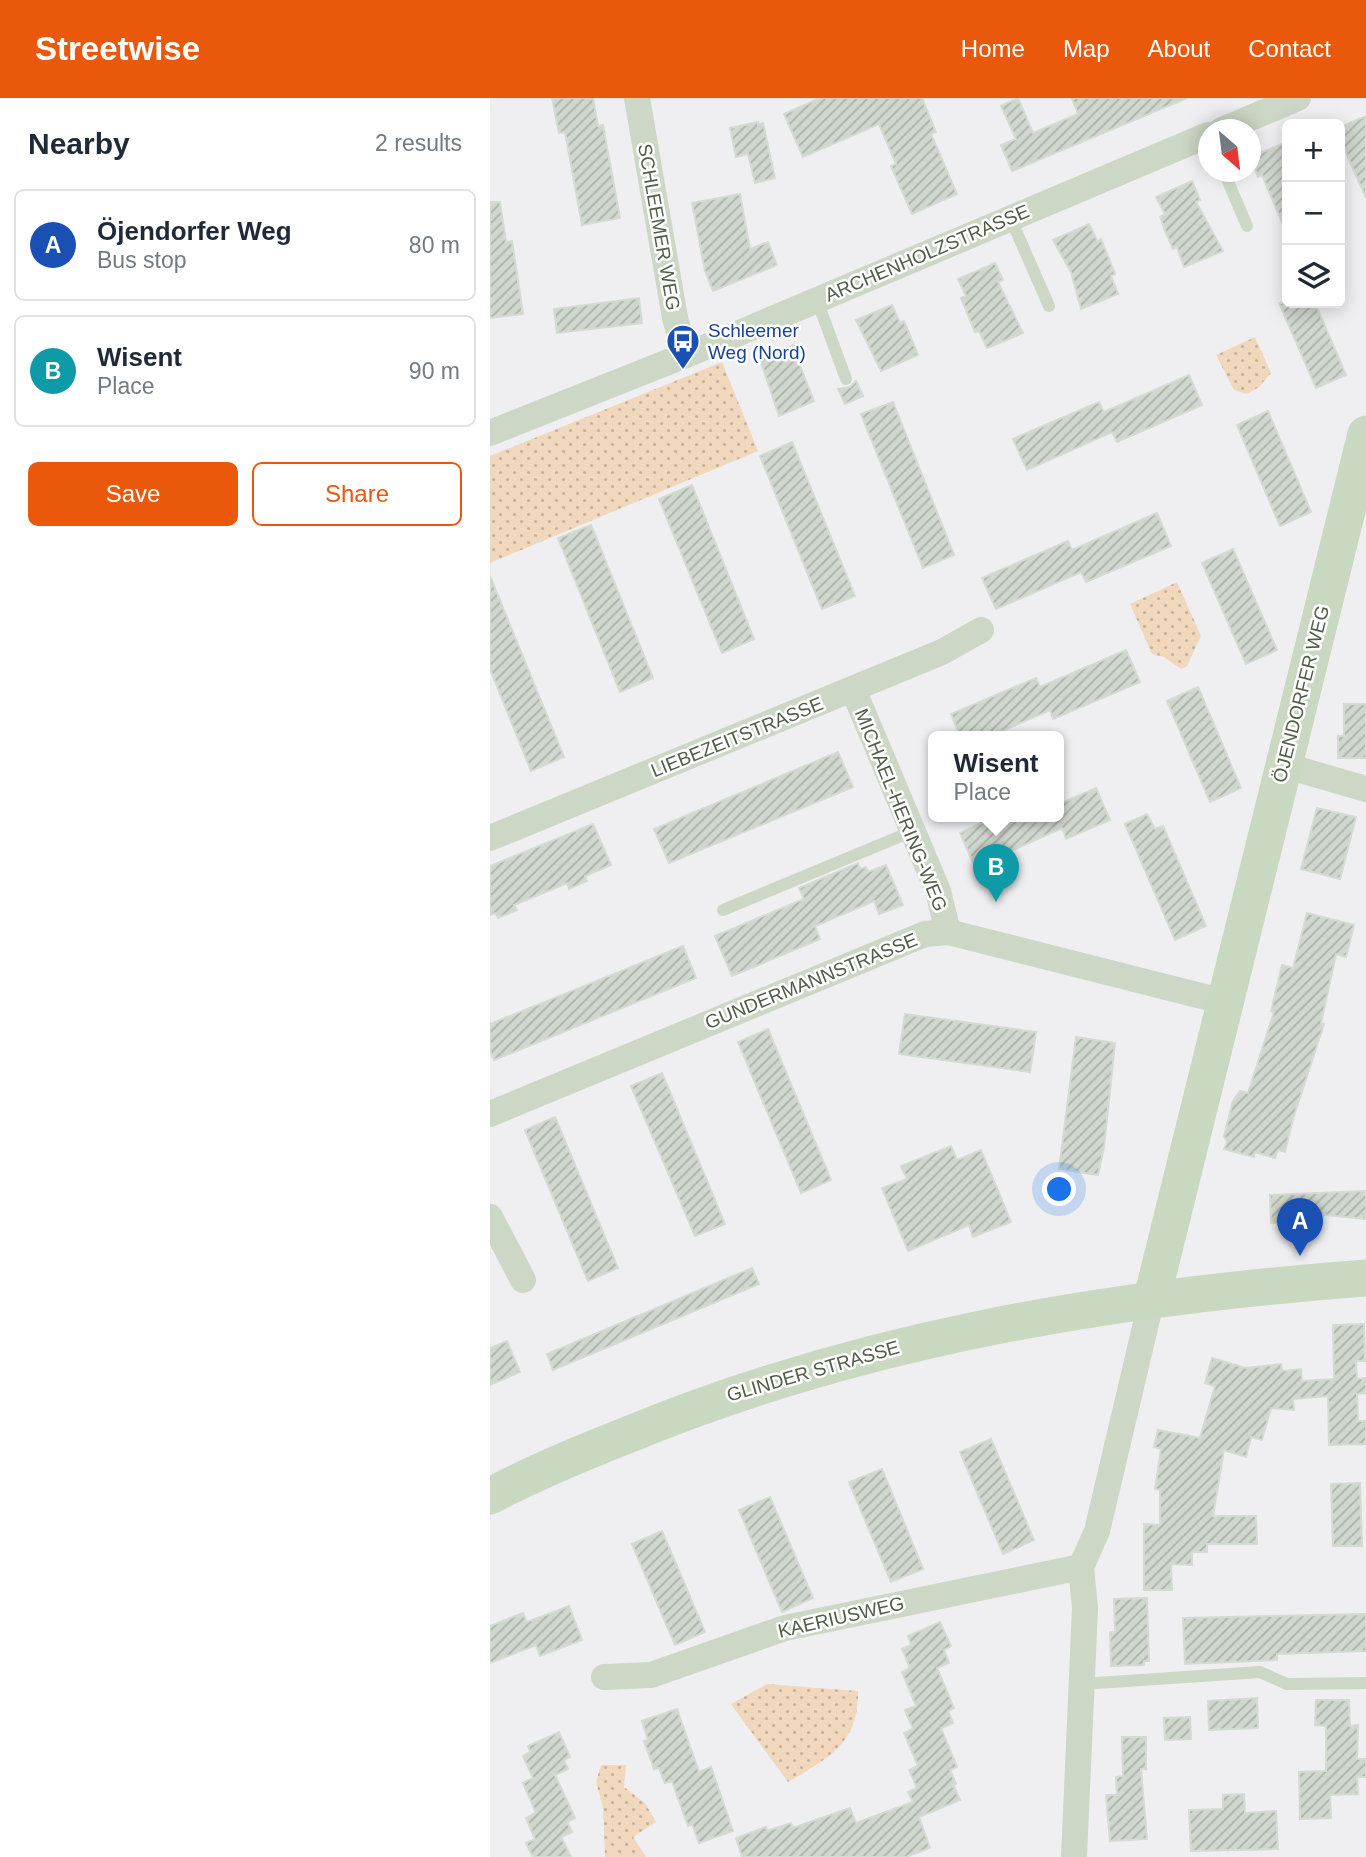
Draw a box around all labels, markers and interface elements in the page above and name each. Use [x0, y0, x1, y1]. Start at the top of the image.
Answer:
text: Streetwise [35, 30, 200, 67]
text: Home [961, 35, 1025, 62]
text: Map [1063, 35, 1110, 62]
text: About [1148, 35, 1210, 62]
text: Contact [1248, 35, 1331, 62]
north arrow [1198, 119, 1261, 182]
map controls [1282, 119, 1345, 308]
button: + [1282, 119, 1345, 182]
text: Nearby [28, 127, 130, 160]
text: 2 results [375, 130, 462, 156]
street label: SCHLEEMER WEG [634, 142, 684, 312]
button: − [1282, 182, 1345, 245]
street label: ARCHENHOLZSTRASSE [822, 200, 1032, 306]
text: Öjendorfer Weg [97, 216, 292, 246]
text: A [45, 232, 61, 258]
text: 80 m [409, 232, 460, 258]
button: layers [1282, 245, 1345, 308]
text: Bus stop [97, 247, 187, 273]
place label: Schleemer Weg (Nord) [708, 320, 806, 363]
bus stop icon: Schleemer Weg (Nord) [664, 322, 702, 371]
text: Wisent [97, 342, 182, 372]
text: B [45, 358, 61, 384]
text: 90 m [409, 358, 460, 384]
text: Place [97, 373, 155, 399]
button: Save [28, 462, 238, 526]
button: Share [252, 462, 462, 526]
street label: ÖJENDORFER WEG [1269, 603, 1333, 785]
street label: LIEBEZEITSTRASSE [648, 693, 826, 781]
street label: MICHAEL-HERING-WEG [851, 706, 951, 914]
popup [928, 731, 1064, 822]
text: Wisent [954, 748, 1039, 778]
text: Place [954, 779, 1011, 805]
pin: B [973, 844, 1019, 902]
street label: GUNDERMANNSTRASSE [702, 929, 920, 1033]
your location [1042, 1172, 1076, 1206]
pin: A [1277, 1198, 1323, 1256]
street label: GLINDER STRASSE [724, 1336, 902, 1406]
street label: KAERIUSWEG [776, 1592, 906, 1642]

